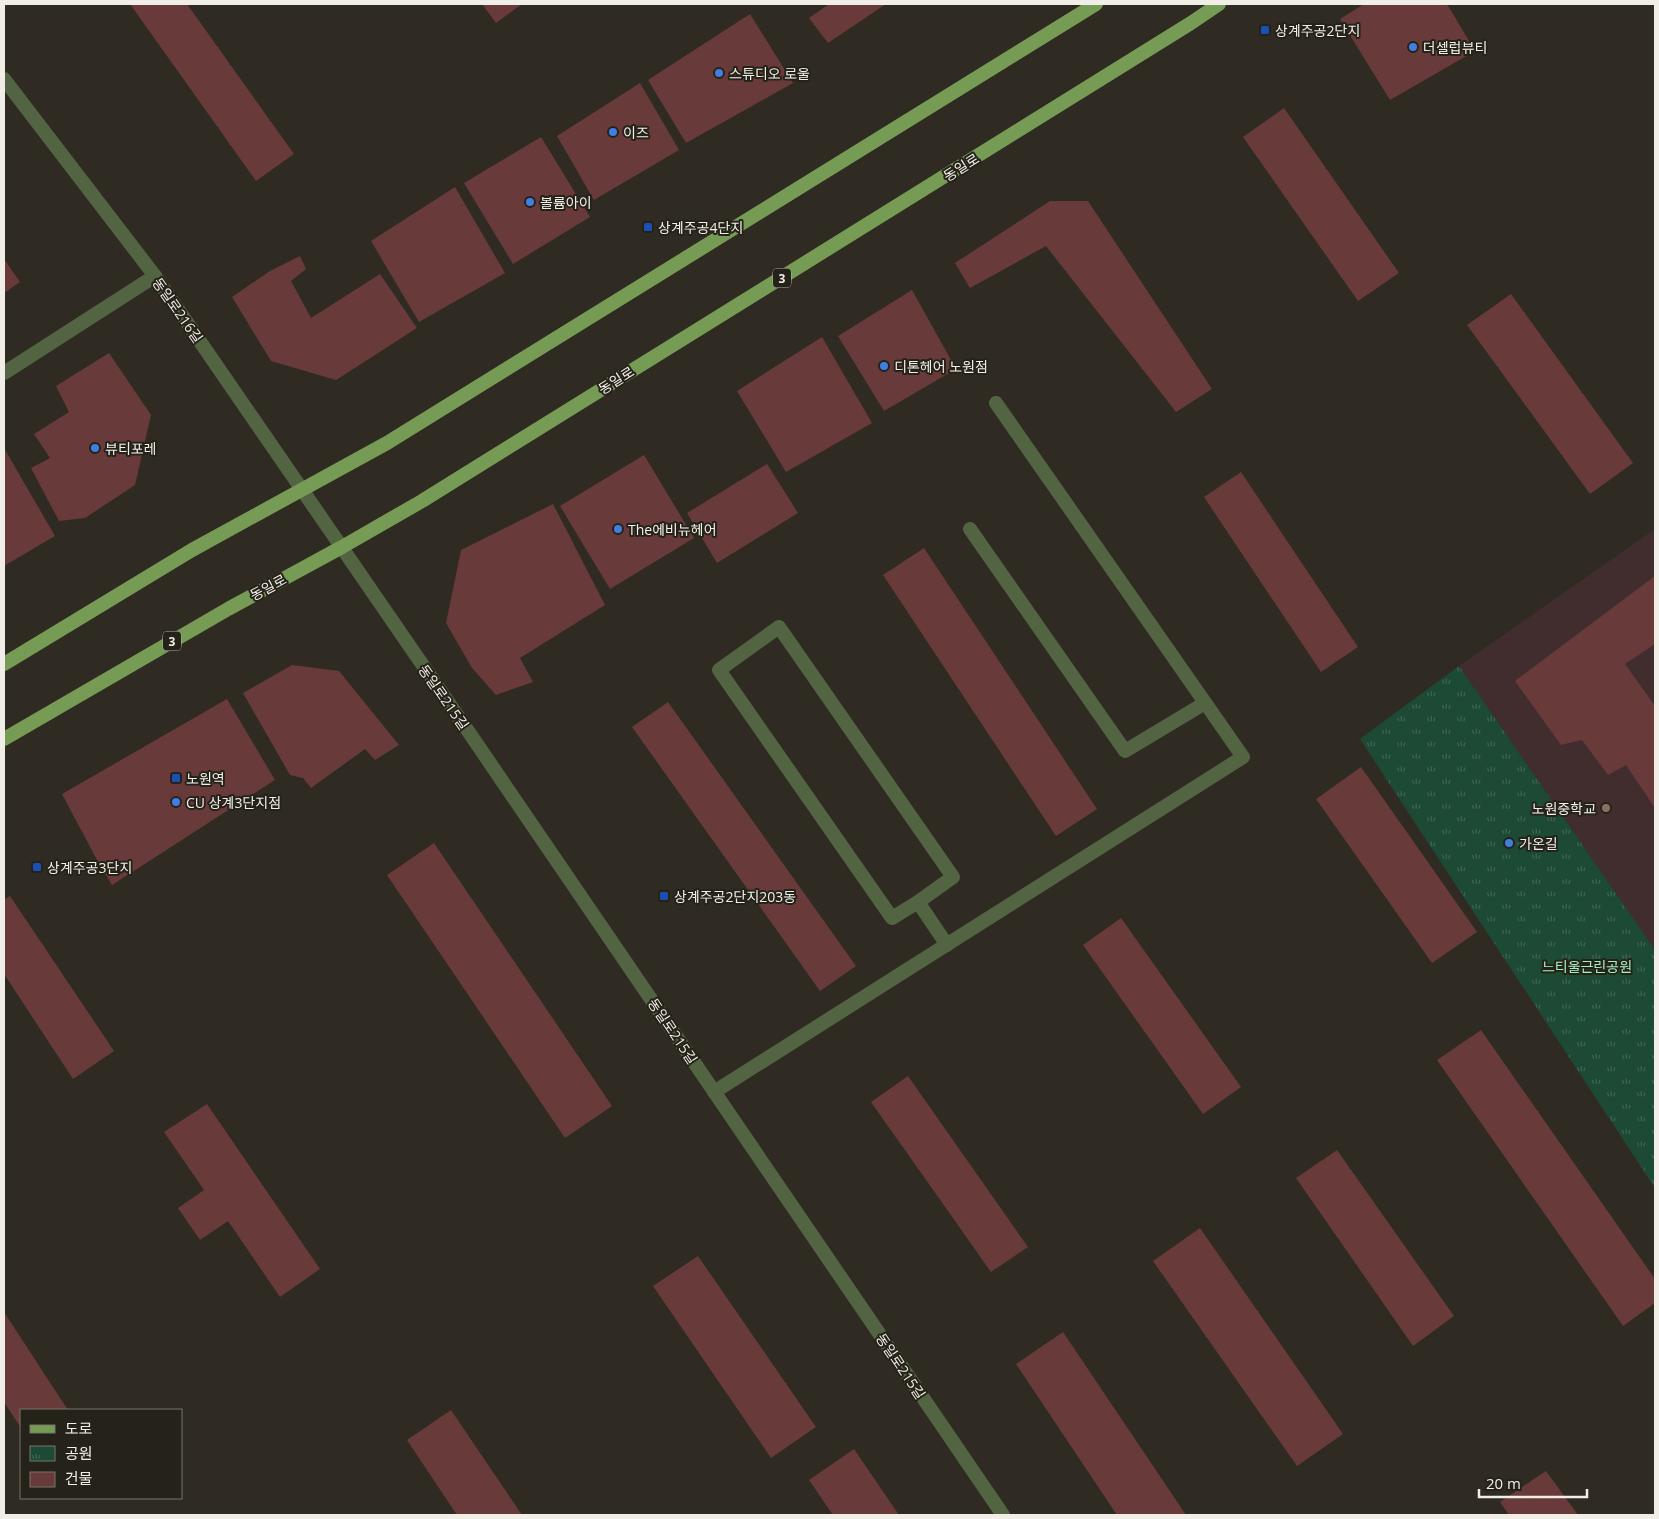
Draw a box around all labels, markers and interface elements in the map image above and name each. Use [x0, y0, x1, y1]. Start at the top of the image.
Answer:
place label: 상계주공2단지 [1275, 21, 1360, 40]
marker: 상계주공2단지 [1259, 24, 1271, 36]
place label: 더셀럽뷰티 [1423, 38, 1487, 57]
marker: 더셀럽뷰티 [1407, 41, 1419, 53]
place label: 스튜디오 로울 [729, 64, 810, 83]
marker: 스튜디오 로울 [713, 67, 725, 79]
place label: 이즈 [623, 123, 649, 142]
marker: 이즈 [607, 126, 619, 138]
street label: 동일로 [940, 149, 983, 185]
place label: 볼륨아이 [540, 193, 592, 212]
marker: 볼륨아이 [524, 196, 536, 208]
place label: 상계주공4단지 [658, 218, 743, 237]
marker: 상계주공4단지 [642, 221, 654, 233]
road number: 3 [773, 268, 791, 288]
street label: 동일로216길 [149, 274, 207, 346]
place label: 디톤헤어 노원점 [894, 357, 988, 376]
marker: 디톤헤어 노원점 [878, 360, 890, 372]
street label: 동일로 [595, 362, 638, 398]
place label: 뷰티포레 [105, 439, 157, 458]
marker: 뷰티포레 [89, 442, 101, 454]
place label: The에비뉴헤어 [628, 520, 717, 539]
marker: The에비뉴헤어 [612, 523, 624, 535]
street label: 동일로 [246, 569, 290, 604]
road number: 3 [163, 631, 181, 650]
street label: 동일로215길 [415, 661, 473, 733]
place label: 노원역 [186, 769, 225, 788]
marker: 노원역 [170, 772, 182, 784]
place label: CU 상계3단지점 [186, 793, 281, 812]
marker: CU 상계3단지점 [170, 796, 182, 808]
place label: 노원중학교 [1532, 799, 1596, 818]
marker: 노원중학교 [1600, 802, 1612, 814]
place label: 가온길 [1519, 834, 1558, 853]
marker: 가온길 [1503, 837, 1515, 849]
place label: 상계주공3단지 [47, 858, 132, 877]
marker: 상계주공3단지 [31, 861, 43, 873]
place label: 상계주공2단지203동 [674, 887, 796, 906]
marker: 상계주공2단지203동 [658, 890, 670, 902]
park label: 느티울근린공원 [1542, 957, 1632, 976]
street label: 동일로215길 [644, 994, 702, 1068]
street label: 동일로215길 [872, 1329, 930, 1403]
legend [20, 1409, 182, 1499]
text: 도로 [65, 1418, 93, 1438]
text: 공원 [65, 1443, 93, 1463]
scale bar [1479, 1466, 1586, 1498]
text: 건물 [65, 1468, 93, 1488]
text: 20 m [1486, 1473, 1521, 1493]

